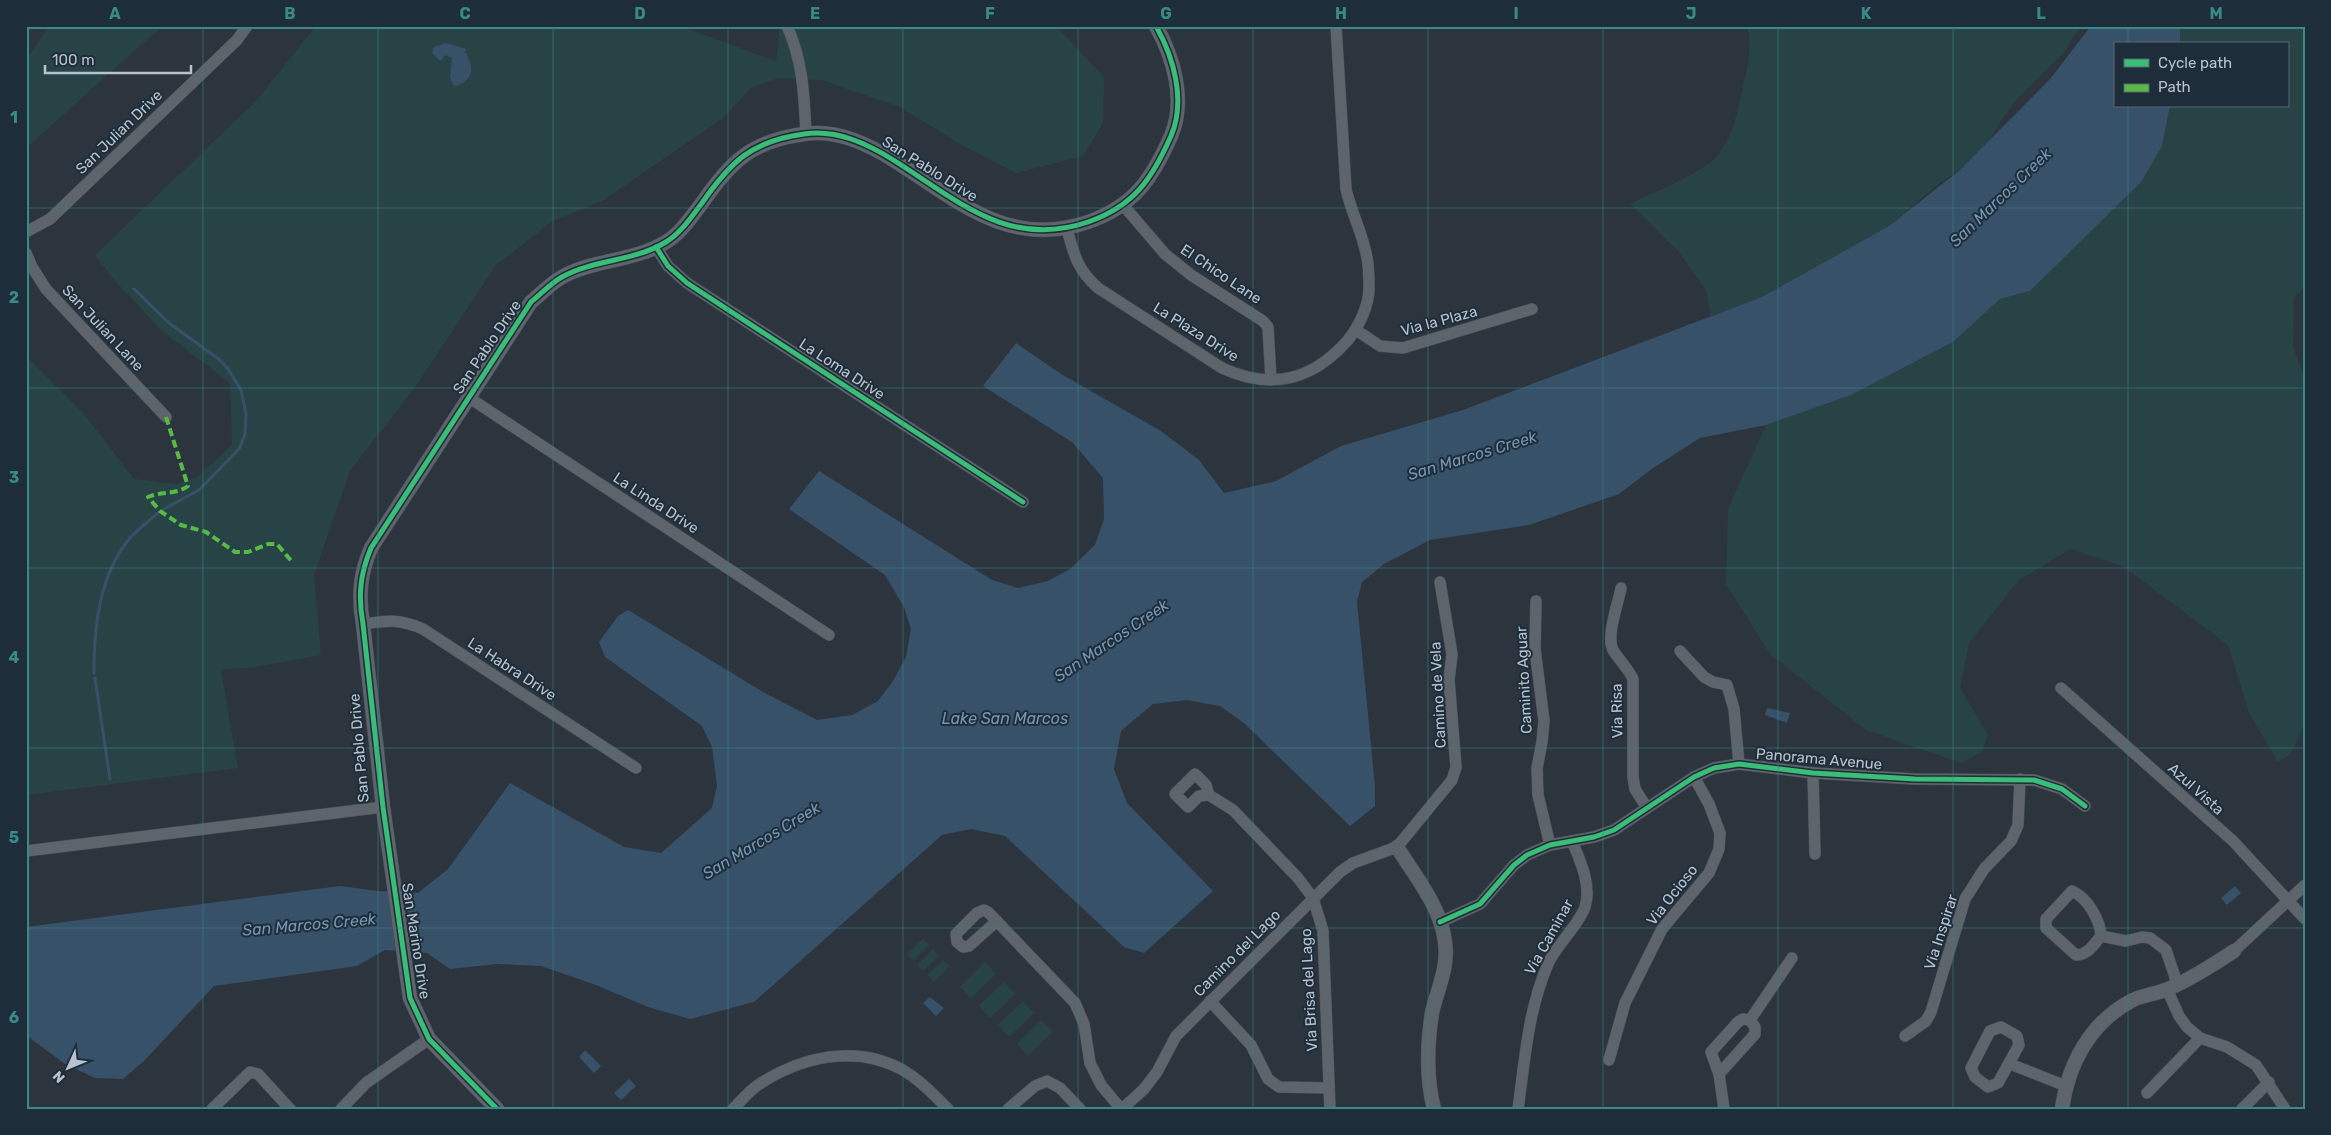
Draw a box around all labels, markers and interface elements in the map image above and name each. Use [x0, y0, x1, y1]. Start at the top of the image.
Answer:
text: A [109, 4, 121, 23]
text: B [284, 4, 296, 23]
text: C [459, 4, 471, 23]
text: D [634, 4, 646, 23]
text: E [810, 4, 820, 23]
text: F [985, 4, 995, 23]
text: G [1160, 4, 1172, 23]
text: H [1335, 4, 1347, 23]
text: I [1513, 4, 1519, 23]
text: J [1686, 4, 1696, 23]
text: K [1861, 4, 1872, 23]
text: L [2036, 4, 2046, 23]
text: M [2209, 4, 2223, 23]
scale bar [45, 42, 191, 74]
legend [2114, 42, 2288, 108]
text: 100 m [52, 51, 94, 69]
text: Cycle path [2158, 54, 2232, 72]
text: Path [2158, 78, 2191, 96]
street label: San Julian Drive [72, 86, 166, 178]
text: 1 [10, 108, 18, 127]
street label: San Pablo Drive [879, 132, 981, 206]
water label: San Marcos Creek [1946, 143, 2056, 251]
street label: El Chico Lane [1177, 240, 1265, 308]
street label: San Julian Lane [58, 281, 148, 375]
text: 2 [9, 288, 19, 307]
street label: San Pablo Drive [449, 297, 525, 397]
street label: La Plaza Drive [1150, 298, 1242, 366]
street label: Via la Plaza [1399, 302, 1479, 340]
street label: La Loma Drive [796, 335, 888, 403]
water label: San Marcos Creek [1405, 427, 1540, 484]
text: 3 [9, 468, 19, 487]
street label: La Linda Drive [610, 469, 702, 537]
water label: San Marcos Creek [1050, 595, 1173, 686]
street label: Caminito Aguar [1512, 625, 1536, 734]
street label: La Habra Drive [464, 634, 560, 704]
street label: Camino de Vela [1426, 641, 1450, 749]
text: 4 [9, 648, 20, 667]
street label: Via Risa [1608, 683, 1626, 739]
street label: San Pablo Drive [345, 693, 373, 803]
water label: Lake San Marcos [942, 709, 1068, 728]
street label: Panorama Avenue [1755, 745, 1883, 773]
street label: Azul Vista [2164, 759, 2228, 819]
water label: San Marcos Creek [699, 797, 824, 883]
text: 5 [9, 828, 19, 847]
street label: Via Ocioso [1643, 861, 1701, 929]
street label: San Marino Drive [398, 882, 434, 1000]
street label: Via Inspirar [1920, 892, 1962, 972]
street label: Via Caminar [1521, 896, 1577, 978]
street label: Camino del Lago [1190, 906, 1284, 1000]
water label: San Marcos Creek [241, 909, 377, 940]
street label: Via Brisa del Lago [1297, 928, 1321, 1052]
text: 6 [9, 1008, 19, 1027]
north arrow [42, 1042, 92, 1092]
text: N [49, 1067, 69, 1086]

